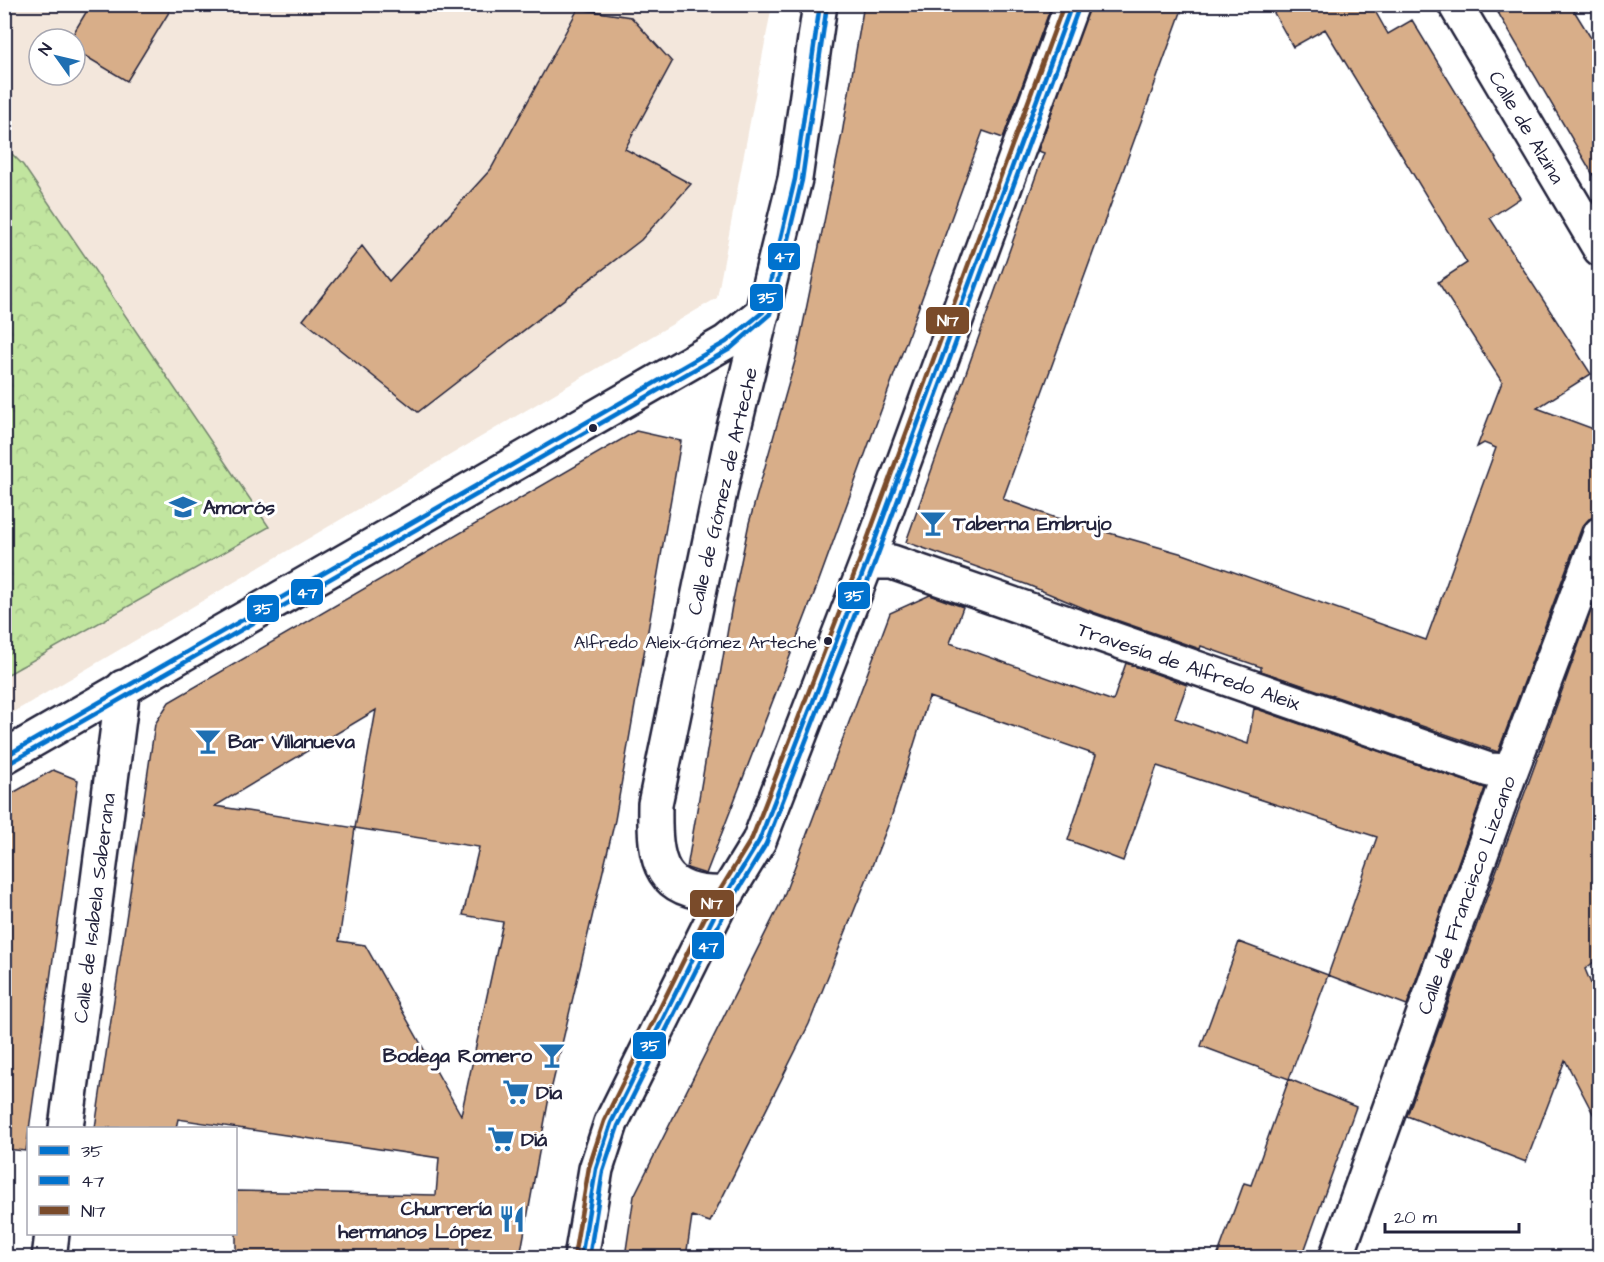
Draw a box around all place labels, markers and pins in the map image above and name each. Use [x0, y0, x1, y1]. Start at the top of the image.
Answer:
unlabelled marker [587, 422, 599, 434]
school or university icon: Amorós [168, 492, 198, 522]
place label: Amorós [203, 494, 275, 522]
bar icon: Taberna Embrujo [918, 508, 948, 538]
place label: Taberna Embrujo [952, 510, 1112, 538]
place label: Alfredo Aleix-Gómez Arteche [574, 630, 817, 655]
marker: Alfredo Aleix-Gómez Arteche [822, 635, 834, 647]
bar icon: Bar Villanueva [193, 726, 223, 756]
place label: Bar Villanueva [228, 728, 356, 756]
bar icon: Bodega Romero [537, 1040, 567, 1070]
place label: Bodega Romero [383, 1042, 533, 1071]
supermarket icon: Dia [501, 1077, 531, 1107]
place label: Dia [536, 1079, 563, 1107]
supermarket icon: Diá [486, 1124, 516, 1154]
place label: Diá [521, 1126, 548, 1154]
place label: Churrería hermanos López [338, 1195, 493, 1246]
restaurant icon: Churrería hermanos López [497, 1204, 527, 1234]

